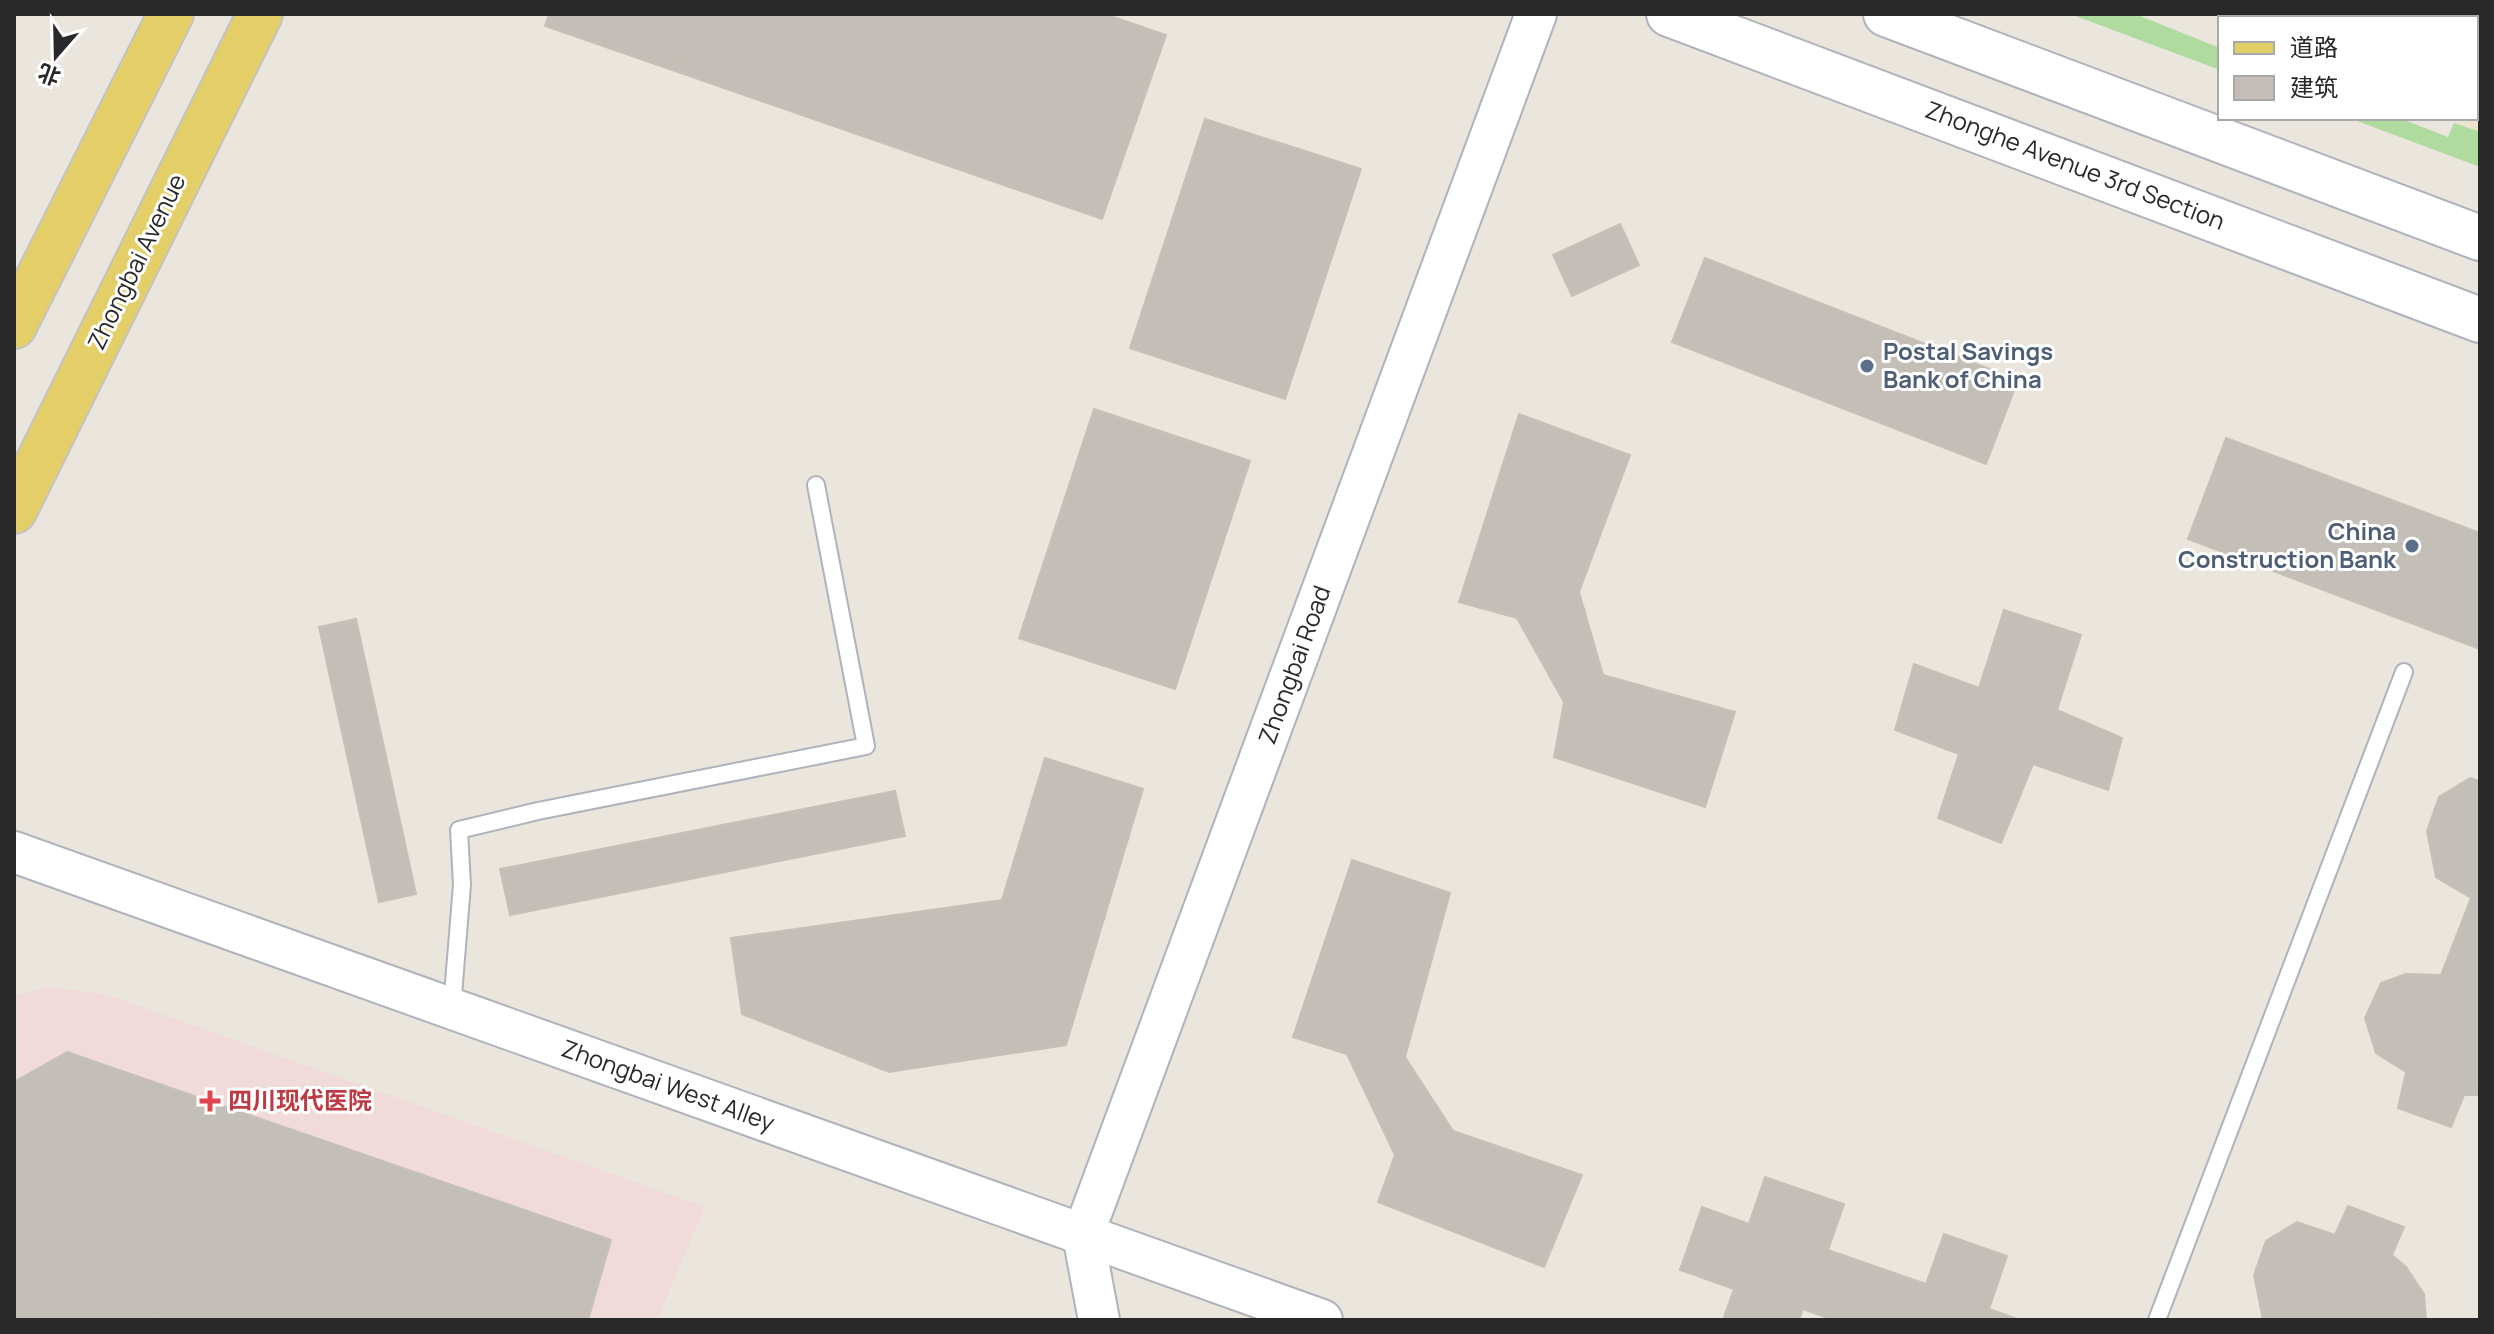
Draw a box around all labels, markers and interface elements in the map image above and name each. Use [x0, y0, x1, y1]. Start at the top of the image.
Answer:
north arrow [16, 16, 96, 96]
legend [2218, 16, 2478, 120]
text: 道路 [2290, 30, 2338, 63]
text: 北 [34, 57, 65, 93]
text: 建筑 [2290, 70, 2338, 103]
street label: Zhonghe Avenue 3rd Section [1921, 92, 2230, 237]
street label: Zhongbai Avenue [79, 168, 193, 355]
place label: Postal Savings Bank of China [1883, 334, 2053, 395]
marker: Postal Savings Bank of China [1858, 357, 1876, 375]
place label: China Construction Bank [2178, 514, 2397, 575]
marker: China Construction Bank [2403, 537, 2421, 555]
street label: Zhongbai Road [1250, 581, 1338, 748]
street label: Zhongbai West Alley [557, 1031, 780, 1139]
place label: 四川现代医院 [228, 1083, 372, 1116]
marker: 四川现代医院 [199, 1090, 221, 1112]

